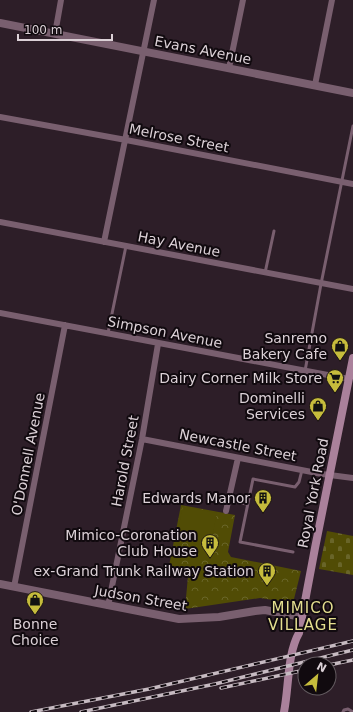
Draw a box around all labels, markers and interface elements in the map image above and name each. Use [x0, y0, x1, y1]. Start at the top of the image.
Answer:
scale bar [18, 16, 112, 42]
text: 100 m [24, 23, 62, 37]
street label: Evans Avenue [153, 33, 253, 67]
street label: Melrose Street [128, 120, 231, 156]
street label: Hay Avenue [136, 228, 222, 260]
street label: Simpson Avenue [106, 313, 224, 351]
place label: Sanremo Bakery Cafe [242, 330, 327, 362]
shop icon: Sanremo Bakery Cafe [330, 336, 350, 361]
supermarket icon: Dairy Corner Milk Store [325, 368, 345, 393]
place label: Dairy Corner Milk Store [159, 370, 322, 386]
place label: Dominelli Services [239, 390, 305, 422]
street label: O'Donnell Avenue [8, 391, 48, 517]
shop icon: Dominelli Services [308, 396, 328, 421]
street label: Harold Street [108, 413, 142, 508]
street label: Newcastle Street [178, 426, 298, 464]
street label: Royal York Road [295, 437, 331, 549]
building icon: Edwards Manor [253, 488, 273, 513]
place label: Edwards Manor [142, 490, 250, 506]
place label: Mimico-Coronation Club House [65, 527, 197, 559]
building icon: Mimico-Coronation Club House [200, 533, 220, 558]
building icon: ex-Grand Trunk Railway Station [257, 561, 277, 586]
place label: ex-Grand Trunk Railway Station [34, 563, 254, 579]
street label: Judson Street [93, 582, 189, 614]
shop icon: Bonne Choice [25, 590, 45, 615]
district label: MIMICO VILLAGE [268, 599, 338, 634]
place label: Bonne Choice [11, 616, 59, 648]
north arrow [297, 656, 337, 696]
text: N [314, 660, 329, 676]

